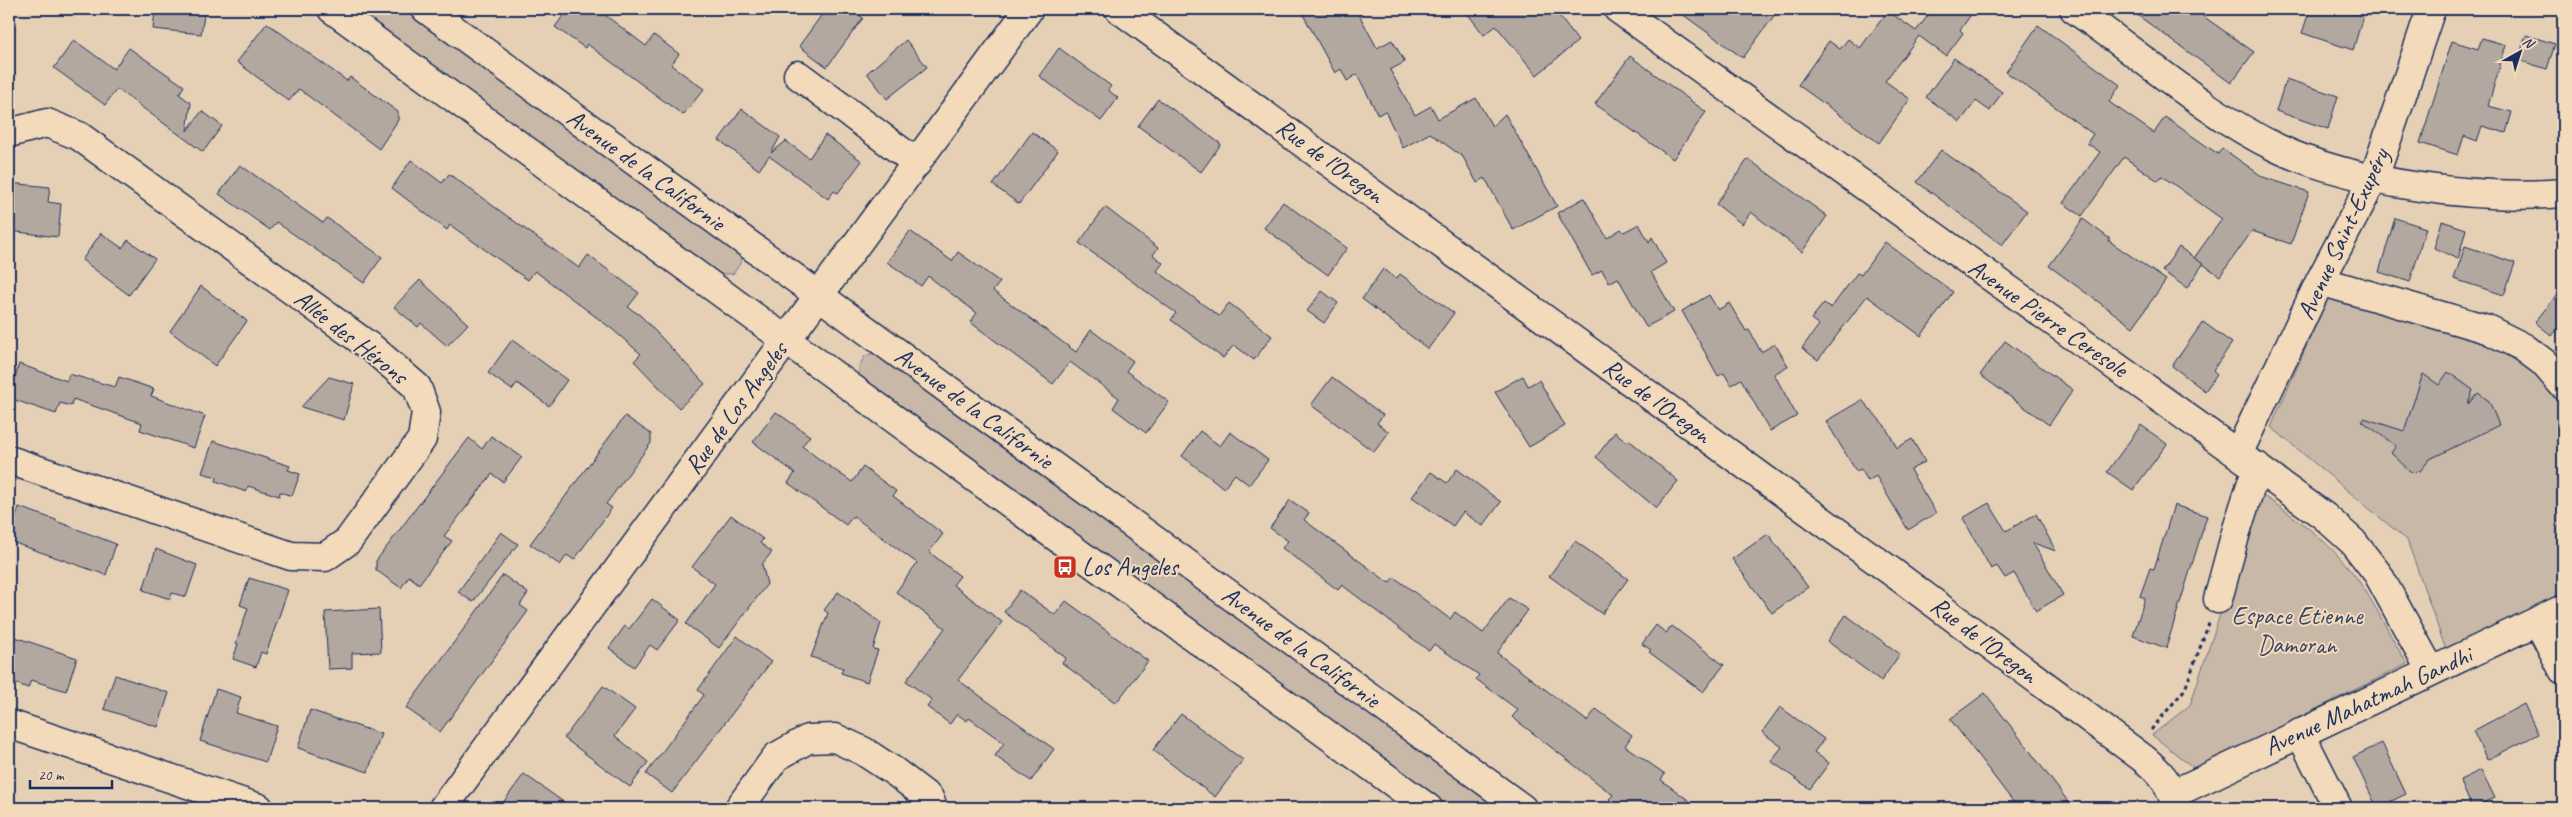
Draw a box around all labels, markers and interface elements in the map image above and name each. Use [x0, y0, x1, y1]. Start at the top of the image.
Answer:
north arrow [2494, 28, 2544, 78]
text: N [2519, 33, 2538, 53]
street label: Avenue de la Californie [561, 102, 733, 239]
street label: Rue de l'Oregon [1270, 111, 1392, 212]
street label: Avenue Saint-Exupéry [2289, 142, 2397, 325]
street label: Avenue Pierre Ceresole [1962, 251, 2135, 386]
street label: Allée des Hérons [288, 283, 416, 393]
street label: Rue de Los Angeles [677, 334, 796, 480]
street label: Avenue de la Californie [889, 340, 1061, 477]
street label: Rue de l'Oregon [1597, 351, 1719, 452]
place label: Los Angeles [1082, 551, 1180, 583]
bus stop icon: Los Angeles [1052, 554, 1078, 580]
street label: Avenue de la Californie [1216, 579, 1388, 716]
street label: Rue de l'Oregon [1924, 589, 2045, 692]
park label: Espace Etienne Damoran [2232, 600, 2364, 661]
street label: Avenue Mahatmah Gandhi [2259, 638, 2480, 763]
scale bar [30, 757, 112, 789]
text: 20 m [38, 766, 65, 785]

